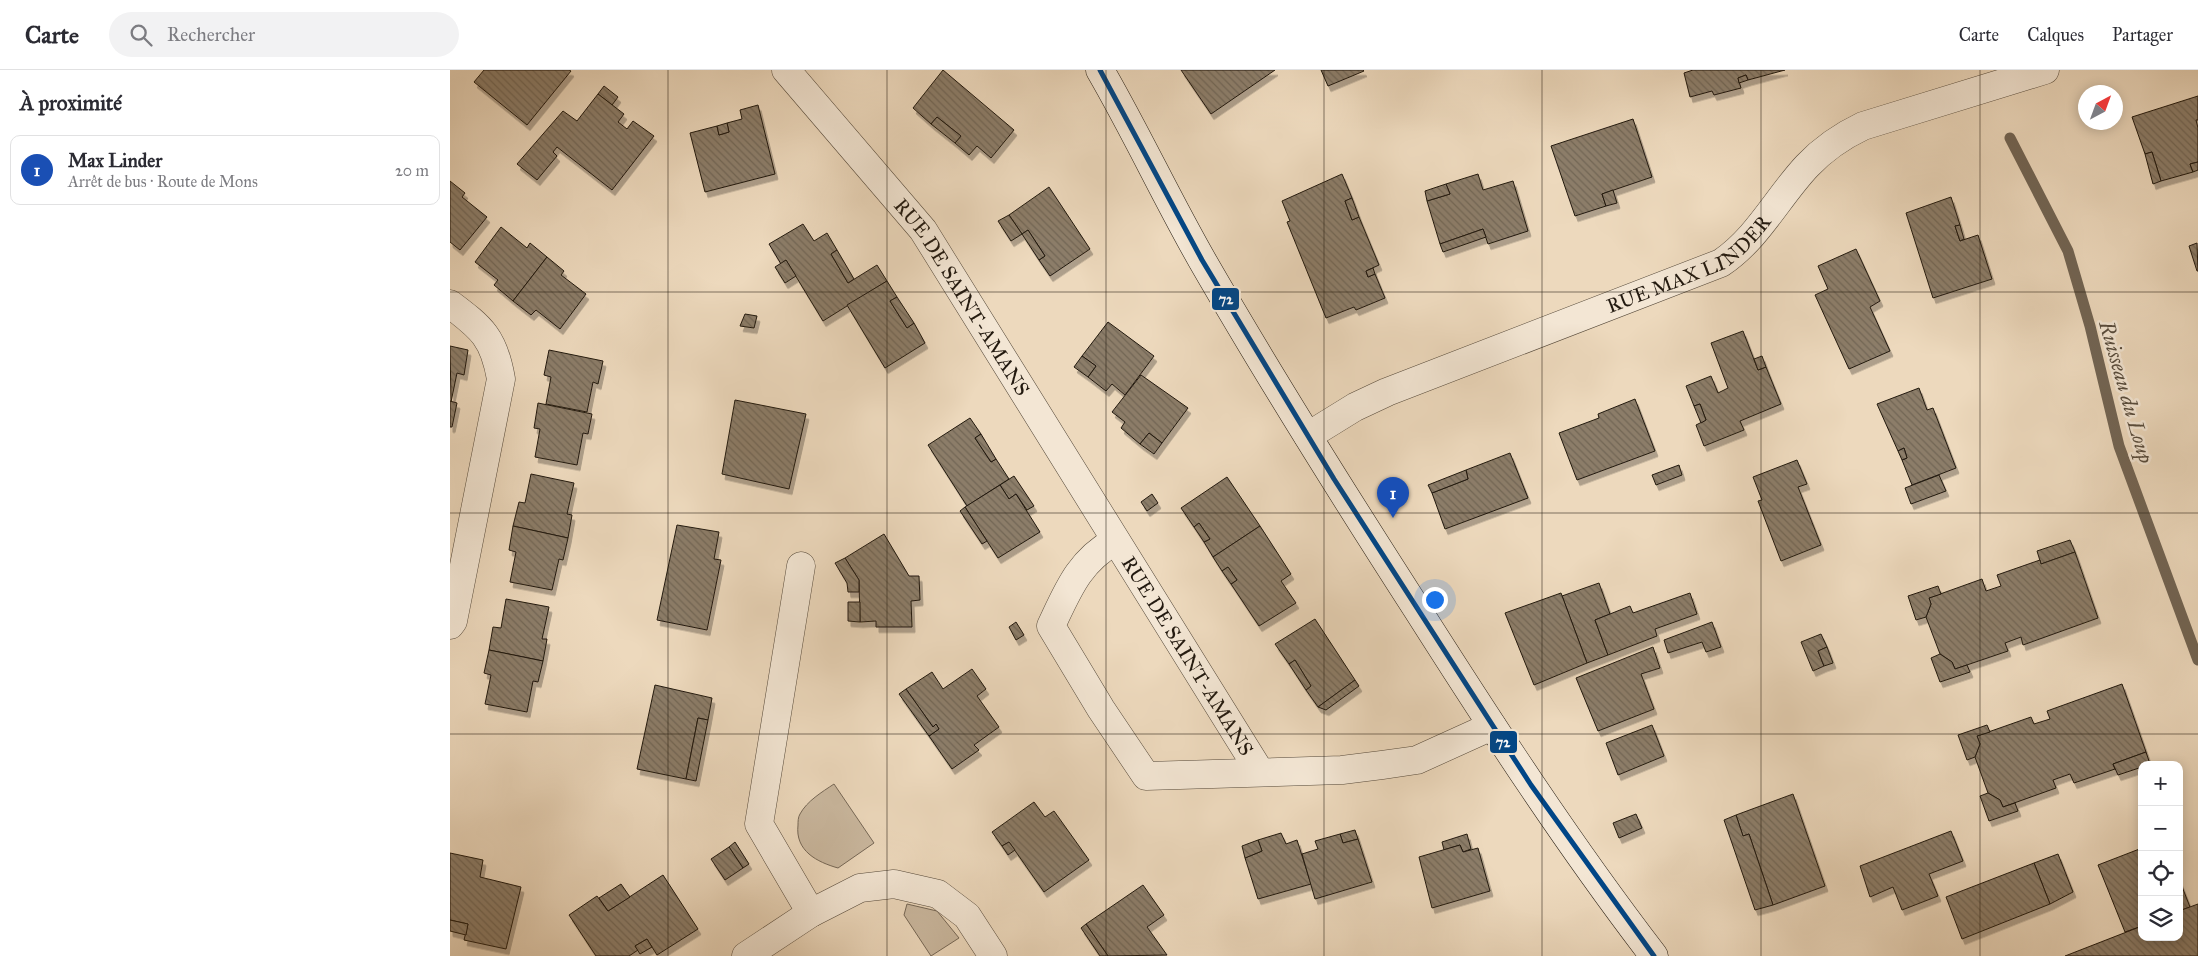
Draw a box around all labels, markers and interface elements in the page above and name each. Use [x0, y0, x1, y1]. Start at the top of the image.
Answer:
search box [109, 12, 459, 57]
text: Carte [25, 20, 79, 50]
icon: search [127, 21, 155, 49]
text: Rechercher [167, 23, 255, 46]
text: Carte [1959, 24, 1999, 46]
text: Calques [2027, 24, 2084, 46]
text: Partager [2112, 24, 2173, 46]
north arrow [2078, 85, 2123, 130]
text: À proximité [20, 90, 122, 116]
text: Max Linder [68, 149, 162, 172]
text: 1 [34, 161, 40, 180]
text: 20 m [395, 161, 429, 180]
text: Arrêt de bus · Route de Mons [68, 172, 258, 191]
street label: RUE DE SAINT-AMANS [889, 193, 1035, 400]
street label: RUE MAX LINDER [1603, 209, 1776, 318]
line badge: 72 [1211, 287, 1240, 311]
text: 72 [1219, 291, 1234, 308]
water label: Ruisseau du Loup [2093, 317, 2159, 467]
pin: 1 [1377, 477, 1409, 518]
street label: RUE DE SAINT-AMANS [1117, 552, 1259, 760]
your location [1422, 587, 1448, 613]
line badge: 72 [1489, 730, 1518, 754]
text: 72 [1496, 734, 1511, 751]
map controls [2138, 761, 2183, 941]
button: + [2138, 761, 2183, 806]
button: − [2138, 806, 2183, 851]
button: locate [2138, 851, 2183, 896]
button: layers [2138, 896, 2183, 941]

